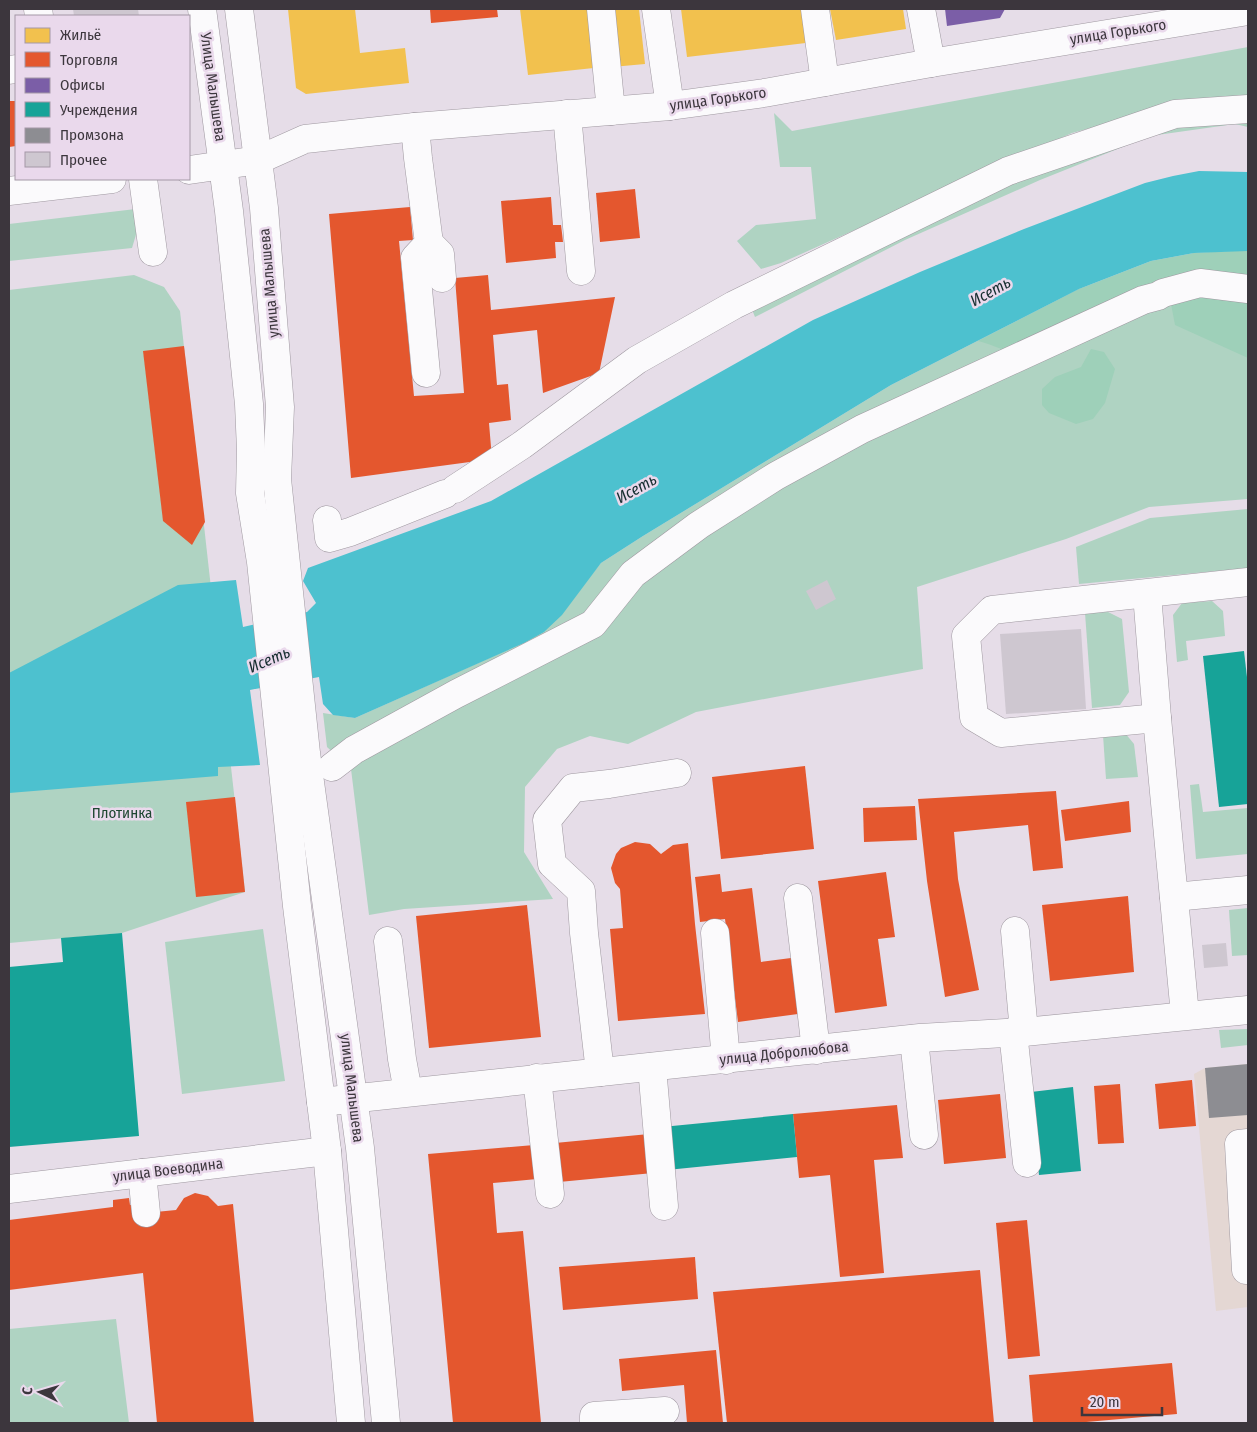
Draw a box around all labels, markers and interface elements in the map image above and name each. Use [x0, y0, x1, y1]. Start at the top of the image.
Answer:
legend [15, 15, 190, 180]
street label: улица Горького [1068, 15, 1168, 49]
text: Жильё [60, 26, 101, 44]
street label: Улица Малышева [196, 30, 230, 143]
text: Торговля [60, 51, 118, 69]
text: Офисы [60, 76, 105, 94]
street label: улица Горького [669, 83, 768, 115]
text: Учреждения [59, 101, 138, 119]
text: Промзона [60, 126, 124, 144]
text: Прочее [60, 151, 107, 169]
street label: улица Малышева [255, 228, 283, 338]
water label: Исеть [967, 273, 1014, 310]
water label: Исеть [613, 470, 660, 507]
water label: Исеть [245, 642, 293, 677]
park label: Плотинка [92, 804, 152, 822]
street label: улица Малышева [336, 1032, 368, 1144]
street label: улица Добролюбова [719, 1037, 849, 1069]
street label: улица Воеводина [112, 1154, 224, 1186]
north arrow [15, 1367, 65, 1417]
scale bar [1082, 1384, 1162, 1416]
text: С [19, 1386, 36, 1395]
text: 20 m [1090, 1393, 1120, 1411]

